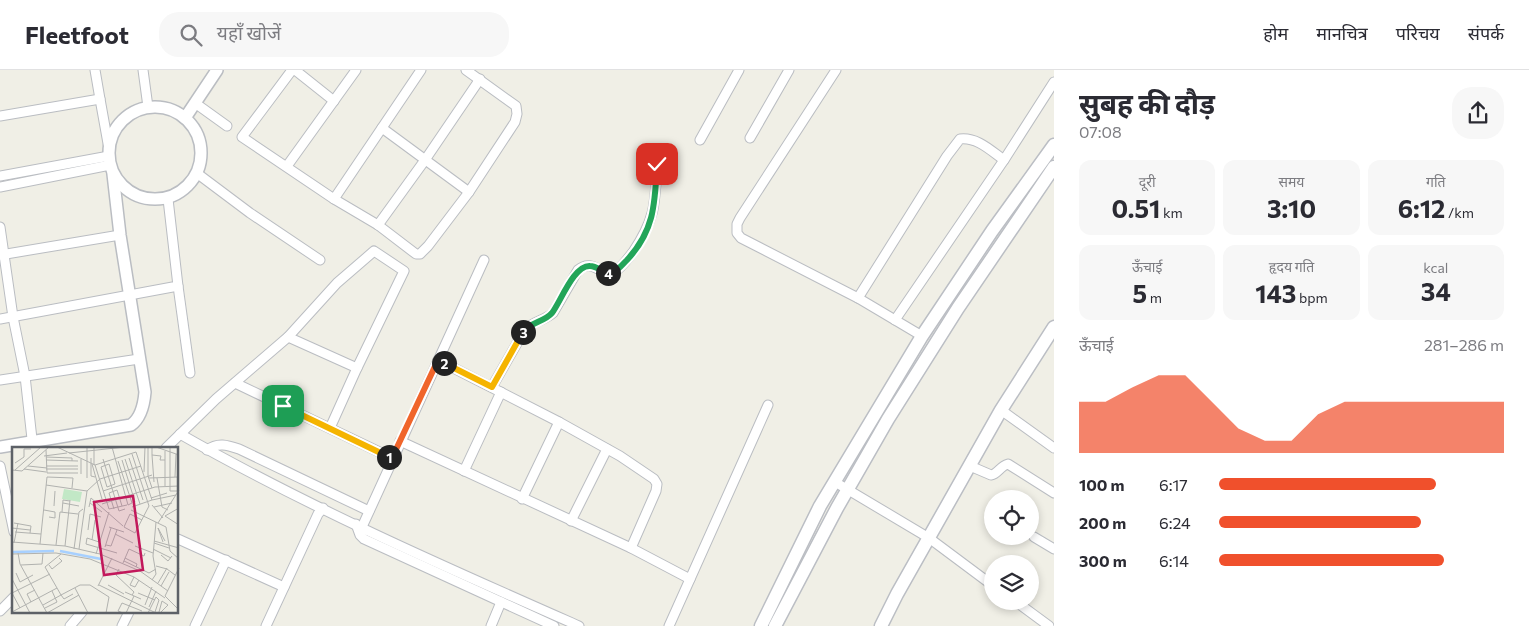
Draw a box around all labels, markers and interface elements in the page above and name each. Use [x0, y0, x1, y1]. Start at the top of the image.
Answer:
search box [159, 12, 509, 57]
text: Fleetfoot [25, 20, 129, 49]
icon: search [177, 21, 205, 49]
text: यहाँ खोजें [217, 21, 281, 44]
text: होम [1263, 22, 1288, 44]
text: मानचित्र [1316, 22, 1368, 44]
text: परिचय [1396, 22, 1440, 44]
text: संपर्क [1468, 22, 1504, 44]
text: सुबह की दौड़ [1079, 86, 1215, 120]
button: share [1452, 87, 1504, 139]
text: 07:08 [1079, 122, 1122, 141]
pin [636, 143, 678, 185]
icon: check [643, 150, 671, 178]
text: दूरी [1139, 173, 1156, 190]
text: समय [1279, 173, 1304, 190]
text: गति [1426, 173, 1446, 190]
text: 0.51 [1112, 193, 1160, 223]
text: 3:10 [1267, 193, 1316, 223]
text: 6:12 [1398, 193, 1445, 223]
text: km [1160, 204, 1183, 221]
text: /km [1445, 204, 1474, 221]
text: ऊँचाई [1132, 258, 1162, 275]
text: हृदय गति [1269, 258, 1314, 275]
text: kcal [1423, 259, 1448, 276]
pin: 4 [596, 260, 620, 286]
text: 4 [604, 265, 613, 282]
text: 34 [1421, 276, 1451, 306]
text: 5 [1132, 278, 1147, 308]
text: 143 [1255, 278, 1296, 308]
text: m [1147, 289, 1162, 306]
text: bpm [1296, 289, 1328, 306]
pin: 3 [510, 320, 536, 344]
text: 3 [519, 324, 528, 341]
text: ऊँचाई [1079, 335, 1114, 354]
text: 281–286 m [1424, 335, 1504, 354]
pin: 2 [432, 350, 456, 376]
text: 2 [441, 355, 448, 372]
pin [262, 385, 304, 427]
icon: arrive [269, 392, 297, 420]
pin: 1 [376, 444, 402, 470]
inset map [12, 447, 179, 614]
text: 1 [386, 449, 393, 466]
text: 100 m [1079, 475, 1125, 494]
text: 6:17 [1159, 475, 1188, 494]
map controls [984, 490, 1039, 610]
button: locate [984, 490, 1039, 545]
text: 200 m [1079, 513, 1126, 532]
text: 6:24 [1159, 513, 1191, 532]
text: 300 m [1079, 551, 1127, 570]
text: 6:14 [1159, 551, 1189, 570]
button: layers [984, 555, 1039, 610]

